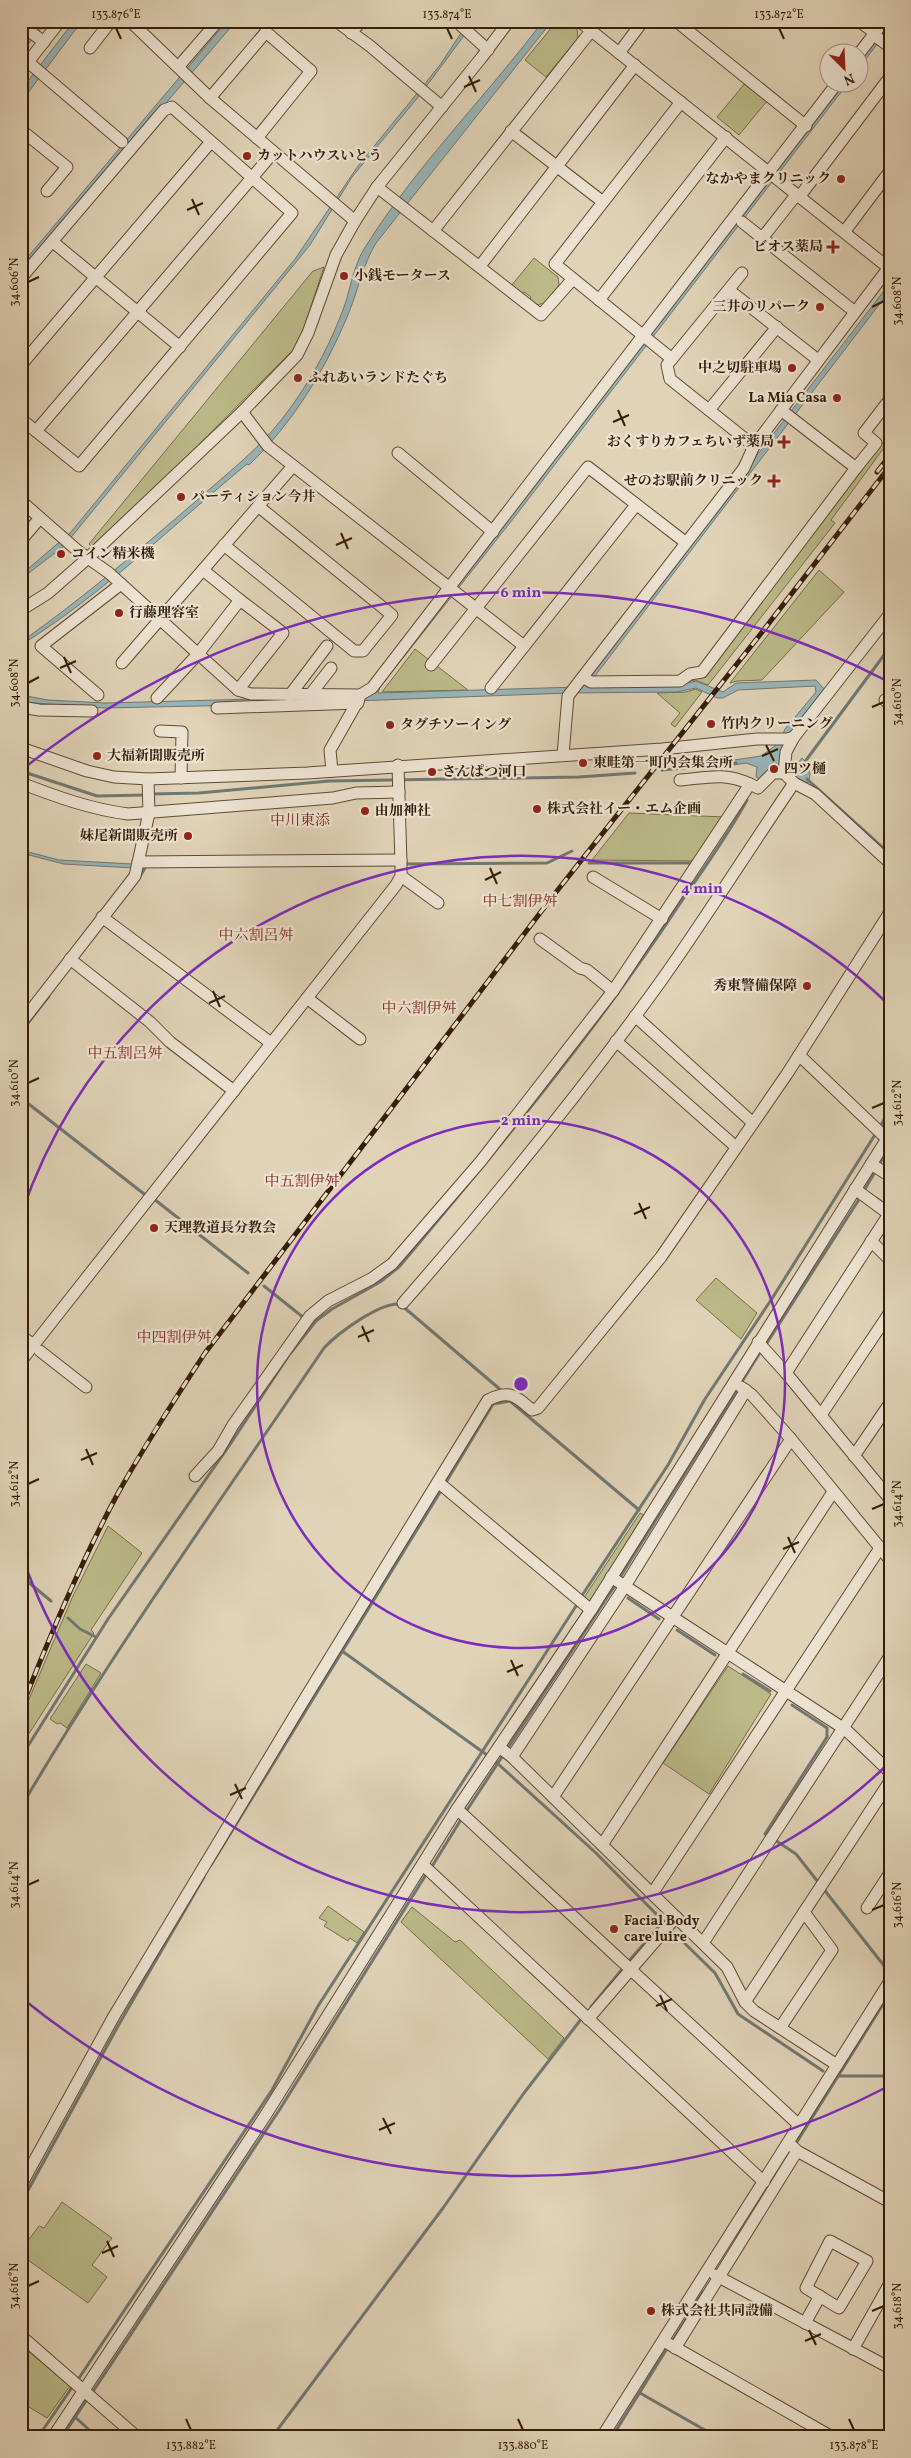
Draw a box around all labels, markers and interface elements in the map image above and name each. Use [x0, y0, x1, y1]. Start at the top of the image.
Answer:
text: 133.876°E [91, 7, 141, 23]
text: 133.874°E [423, 7, 471, 23]
text: 133.872°E [754, 7, 804, 23]
north arrow [818, 42, 868, 92]
text: N [840, 68, 857, 89]
place label: カットハウスいとう [257, 147, 382, 166]
marker: カットハウスいとう [241, 150, 253, 162]
place label: なかやまクリニック [706, 170, 831, 189]
marker: なかやまクリニック [835, 173, 847, 185]
place label: ビオス薬局 [753, 238, 823, 257]
marker: ビオス薬局 [827, 241, 839, 253]
text: 34.606°N [7, 257, 23, 307]
place label: 小銭モータース [354, 267, 451, 286]
marker: 小銭モータース [338, 270, 350, 282]
text: 34.608°N [890, 276, 906, 325]
place label: 三井のリパーク [712, 298, 810, 317]
marker: 三井のリパーク [814, 301, 826, 313]
place label: 中之切駐車場 [698, 359, 782, 378]
marker: 中之切駐車場 [786, 362, 798, 374]
place label: ふれあいランドたぐち [308, 369, 448, 388]
marker: ふれあいランドたぐち [292, 372, 304, 384]
place label: La Mia Casa [748, 389, 827, 408]
marker: La Mia Casa [831, 392, 843, 404]
place label: おくすりカフェちいず薬局 [607, 433, 774, 452]
marker: おくすりカフェちいず薬局 [778, 436, 790, 448]
place label: せのお駅前クリニック [624, 472, 763, 491]
marker: せのお駅前クリニック [767, 474, 781, 488]
place label: パーティション今井 [191, 488, 316, 507]
marker: パーティション今井 [175, 491, 187, 503]
place label: コイン精米機 [71, 545, 155, 564]
marker: コイン精米機 [55, 548, 67, 560]
text: 6 min [501, 583, 542, 604]
place label: 行藤理容室 [129, 604, 199, 623]
marker: 行藤理容室 [113, 607, 125, 619]
text: 34.608°N [7, 658, 23, 707]
text: 34.610°N [890, 678, 906, 726]
place label: 竹内クリーニング [721, 715, 833, 734]
place label: タグチソーイング [400, 716, 511, 735]
marker: 竹内クリーニング [705, 718, 717, 730]
marker: タグチソーイング [384, 719, 396, 731]
place label: 大福新聞販売所 [107, 747, 205, 766]
marker: 大福新聞販売所 [91, 750, 103, 762]
place label: 東畦第一町内会集会所 [593, 754, 733, 773]
marker: 東畦第一町内会集会所 [577, 757, 589, 769]
place label: 四ツ樋 [784, 760, 826, 779]
place label: さんぱつ河口 [442, 763, 526, 782]
marker: 四ツ樋 [768, 763, 780, 775]
marker: さんぱつ河口 [426, 766, 438, 778]
place label: 株式会社イー・エム企画 [547, 800, 701, 819]
place label: 由加神社 [375, 802, 431, 821]
marker: 株式会社イー・エム企画 [531, 803, 543, 815]
marker: 由加神社 [359, 805, 371, 817]
district label: 中川東添 [270, 811, 330, 832]
place label: 妹尾新聞販売所 [80, 827, 178, 846]
marker: 妹尾新聞販売所 [182, 830, 194, 842]
text: 4 min [681, 879, 723, 900]
district label: 中七割伊舛 [482, 892, 558, 913]
district label: 中六割呂舛 [218, 926, 294, 947]
place label: 秀東警備保障 [713, 977, 797, 996]
marker: 秀東警備保障 [801, 980, 813, 992]
district label: 中六割伊舛 [381, 999, 457, 1020]
district label: 中五割呂舛 [87, 1044, 163, 1065]
text: 34.610°N [7, 1059, 23, 1107]
text: 34.612°N [890, 1080, 906, 1126]
text: 2 min [501, 1111, 541, 1132]
district label: 中五割伊舛 [264, 1172, 340, 1193]
place label: 天理教道長分教会 [164, 1219, 276, 1238]
marker: 天理教道長分教会 [148, 1222, 160, 1234]
district label: 中四割伊舛 [136, 1328, 212, 1349]
centre of rings [512, 1375, 530, 1393]
text: 34.612°N [7, 1461, 23, 1507]
text: 34.614°N [890, 1480, 906, 1528]
text: 34.614°N [7, 1861, 23, 1909]
text: 34.616°N [890, 1882, 906, 1928]
place label: Facial Body care luire [624, 1912, 700, 1947]
marker: Facial Body care luire [608, 1923, 620, 1935]
text: 34.616°N [7, 2263, 23, 2309]
text: 34.618°N [890, 2283, 906, 2329]
place label: 株式会社共同設備 [661, 2302, 773, 2321]
marker: 株式会社共同設備 [645, 2305, 657, 2317]
text: 133.882°E [166, 2438, 216, 2454]
text: 133.880°E [498, 2438, 548, 2454]
text: 133.878°E [829, 2438, 879, 2454]

